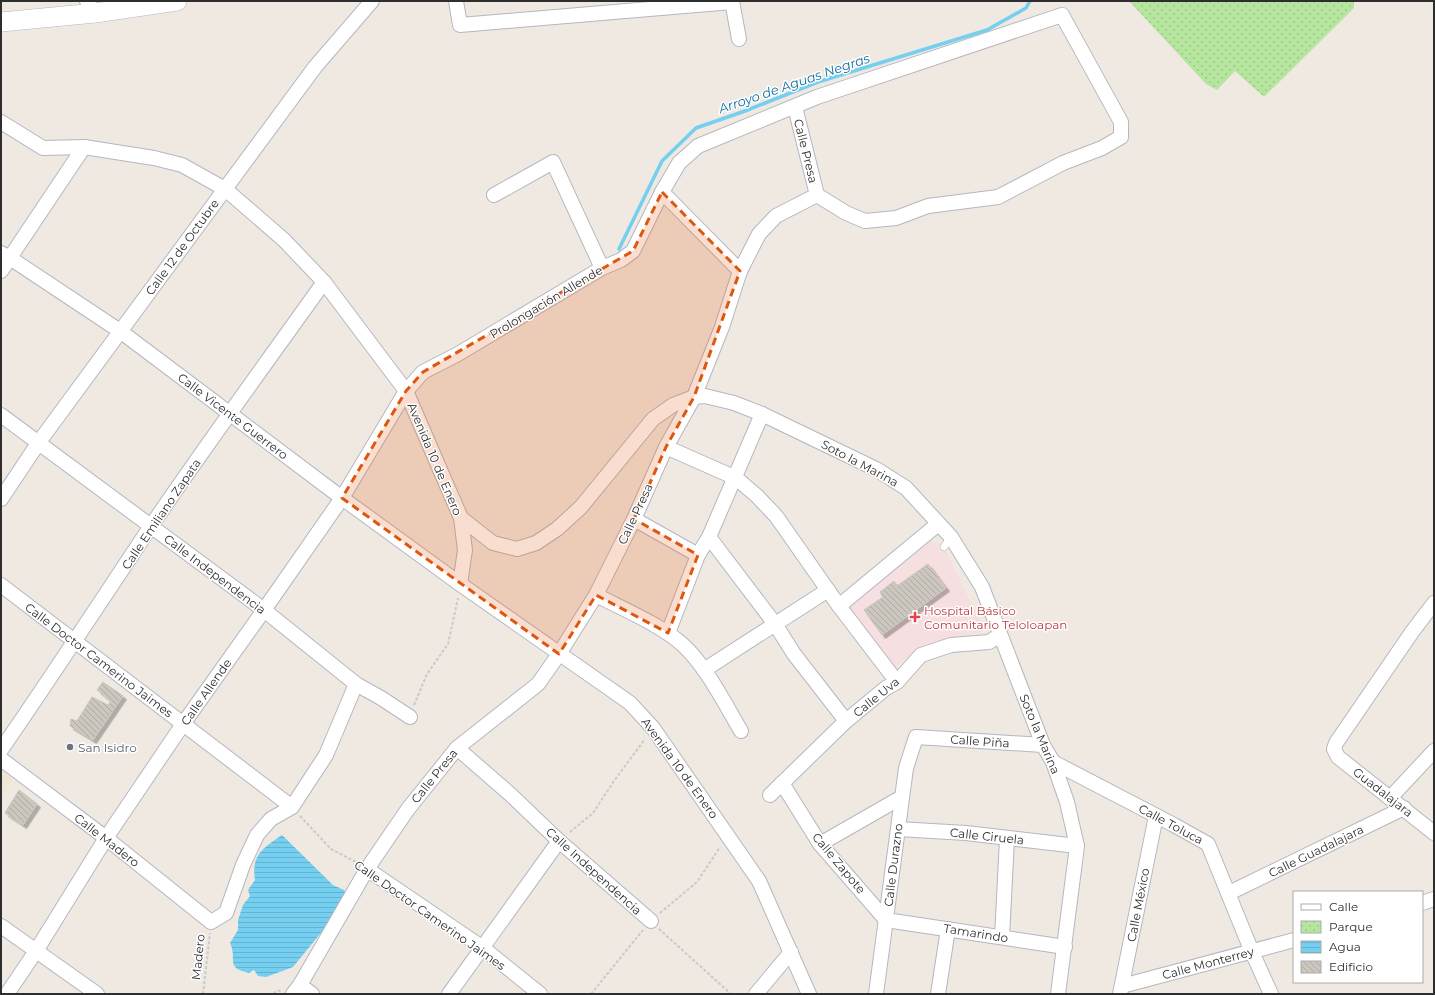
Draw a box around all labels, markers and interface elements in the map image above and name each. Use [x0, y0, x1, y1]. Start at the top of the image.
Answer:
water label: Arroyo de Aguas Negras [715, 49, 872, 117]
street label: Calle Presa [791, 117, 821, 185]
street label: Calle 12 de Octubre [142, 196, 222, 298]
street label: Prolongación Allende [487, 262, 605, 342]
street label: Calle Vicente Guerrero [175, 370, 291, 462]
street label: Avenida 10 de Enero [404, 400, 466, 518]
street label: Soto la Marina [819, 436, 901, 490]
street label: Calle Emiliano Zapata [118, 456, 204, 572]
street label: Calle Presa [614, 481, 656, 547]
street label: Calle Independencia [161, 531, 269, 617]
street label: Calle Doctor Camerino Jaimes [22, 600, 176, 721]
place label: Hospital Básico Comunitario Teloloapan [924, 603, 1067, 632]
marker: Hospital Básico Comunitario Teloloapan [909, 611, 921, 623]
street label: Calle Allende [177, 656, 235, 728]
street label: Calle Uva [850, 674, 902, 720]
street label: Soto la Marina [1016, 692, 1064, 776]
street label: Avenida 10 de Enero [638, 715, 722, 821]
street label: Calle Piña [950, 731, 1010, 751]
place label: San Isidro [78, 740, 137, 755]
marker: San Isidro [65, 742, 75, 752]
street label: Calle Presa [408, 746, 460, 806]
street label: Guadalajara [1350, 764, 1416, 820]
street label: Calle Toluca [1136, 801, 1206, 847]
street label: Calle Madero [71, 810, 143, 870]
street label: Calle Guadalajara [1266, 821, 1366, 881]
street label: Calle Durazno [880, 823, 906, 907]
street label: Calle Independencia [543, 824, 645, 918]
street label: Calle Ciruela [949, 825, 1025, 847]
street label: Calle Zapote [809, 830, 869, 896]
street label: Calle Doctor Camerino Jaimes [352, 857, 509, 973]
street label: Calle México [1124, 867, 1152, 943]
legend [1293, 891, 1423, 983]
text: Calle [1329, 899, 1358, 914]
text: Parque [1329, 919, 1373, 934]
street label: Tamarindo [943, 920, 1009, 946]
street label: Madero [188, 933, 208, 981]
text: Agua [1329, 939, 1361, 954]
street label: Calle Monterrey [1160, 943, 1256, 982]
text: Edificio [1329, 959, 1373, 974]

